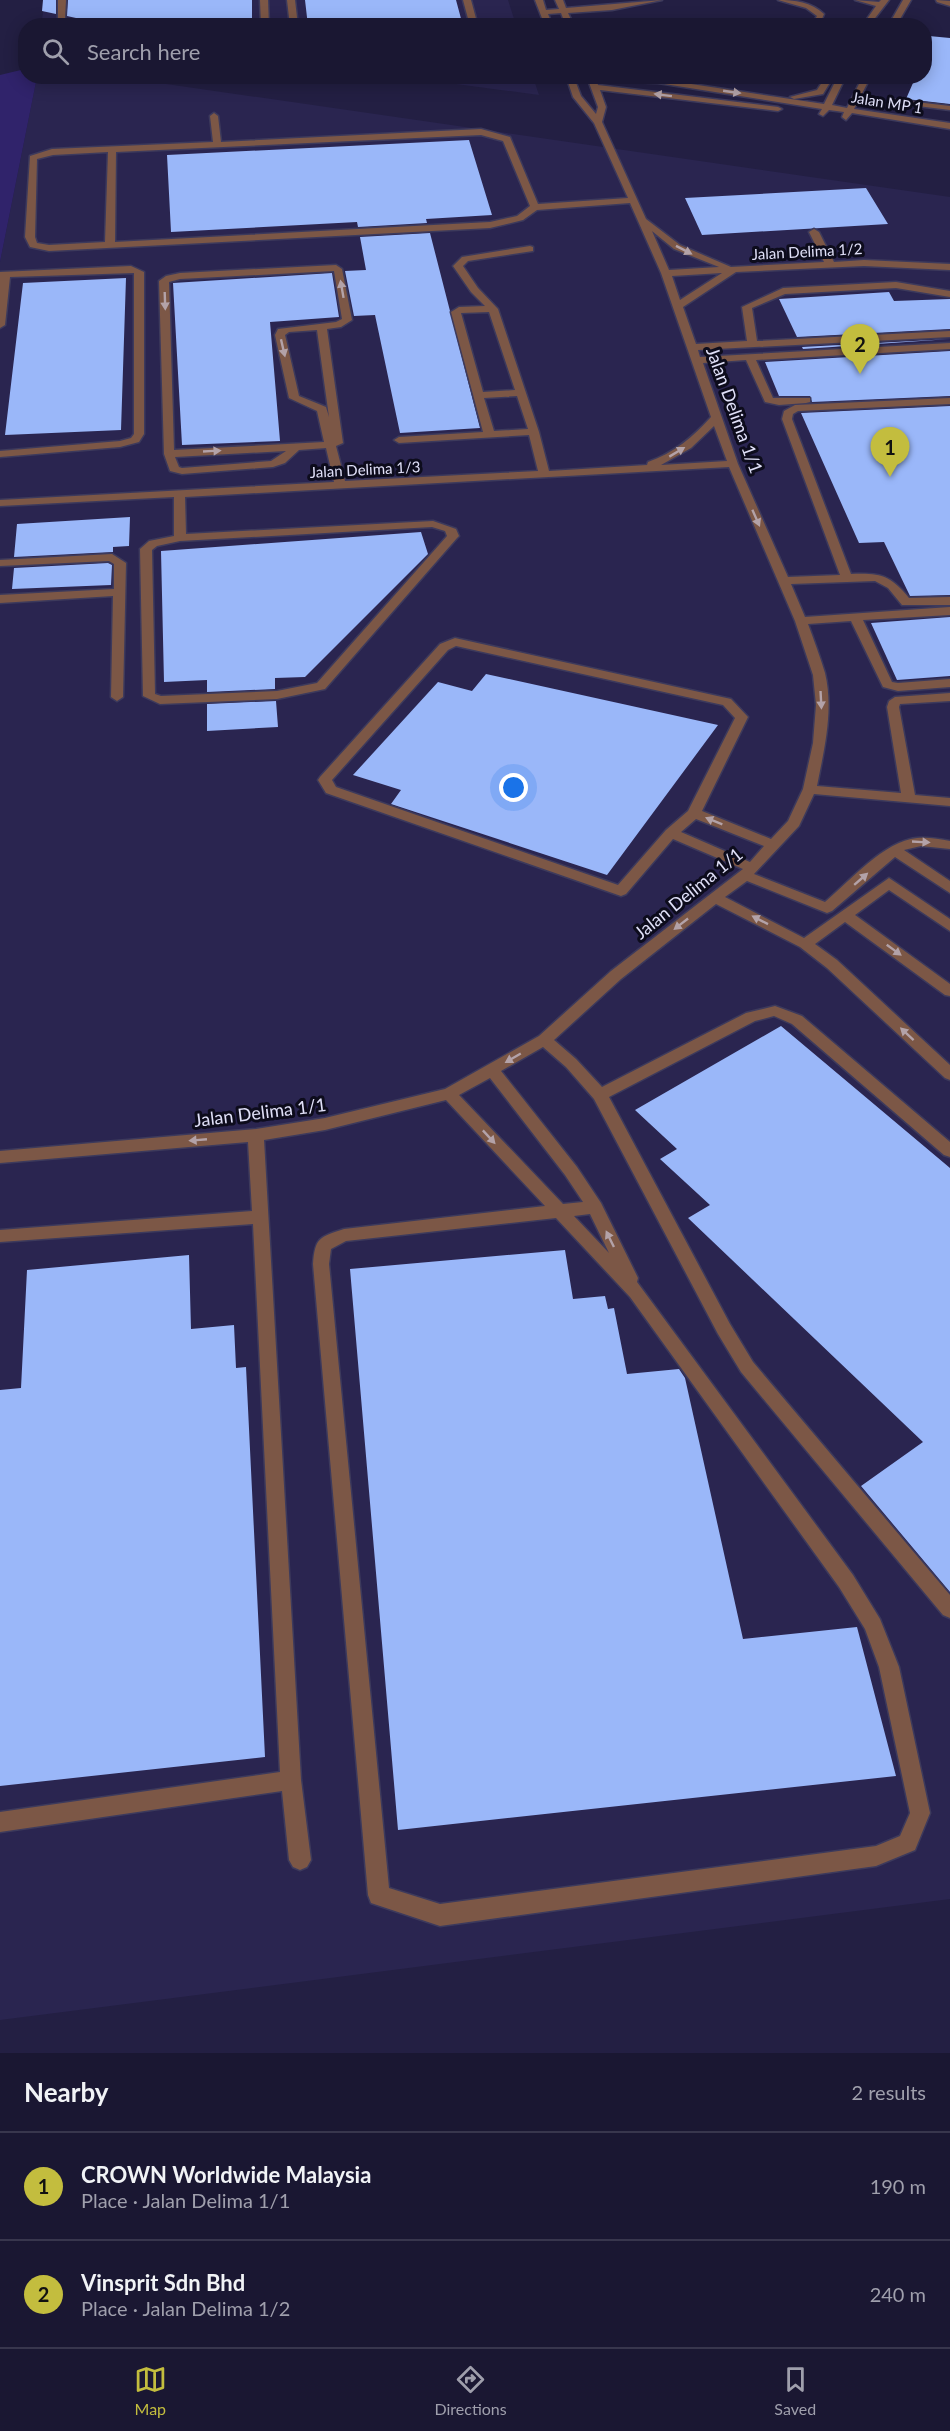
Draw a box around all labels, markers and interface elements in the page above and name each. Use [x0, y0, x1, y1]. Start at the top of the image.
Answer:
search box [18, 18, 932, 84]
icon: search [39, 35, 72, 68]
text: Search here [87, 38, 200, 65]
one-way arrow [723, 87, 742, 96]
street label: Jalan MP 1 [850, 87, 924, 117]
one-way arrow [654, 90, 673, 99]
street label: Jalan Delima 1/2 [751, 239, 863, 263]
one-way arrow [675, 245, 692, 255]
one-way arrow [338, 279, 347, 298]
one-way arrow [160, 292, 169, 311]
pin: 2 [840, 324, 880, 374]
one-way arrow [279, 339, 289, 358]
street label: Jalan Delima 1/1 [702, 344, 768, 476]
pin: 1 [870, 428, 910, 477]
one-way arrow [202, 447, 221, 456]
one-way arrow [669, 447, 685, 458]
street label: Jalan Delima 1/3 [309, 457, 421, 481]
one-way arrow [752, 509, 761, 527]
one-way arrow [817, 691, 826, 710]
your location [499, 773, 528, 802]
one-way arrow [705, 816, 723, 825]
one-way arrow [912, 838, 931, 847]
street label: Jalan Delima 1/1 [629, 843, 747, 943]
one-way arrow [853, 873, 868, 886]
one-way arrow [752, 916, 769, 925]
one-way arrow [674, 918, 690, 930]
one-way arrow [886, 943, 901, 955]
one-way arrow [900, 1028, 915, 1041]
one-way arrow [504, 1053, 521, 1063]
street label: Jalan Delima 1/1 [193, 1093, 327, 1131]
one-way arrow [482, 1129, 495, 1144]
one-way arrow [188, 1135, 207, 1145]
one-way arrow [606, 1231, 615, 1248]
text: Nearby [24, 2076, 109, 2108]
text: 2 results [851, 2080, 926, 2104]
text: CROWN Worldwide Malaysia [81, 2161, 371, 2188]
text: 1 [38, 2174, 49, 2198]
text: 190 m [870, 2174, 926, 2198]
text: Place · Jalan Delima 1/1 [81, 2188, 290, 2212]
text: Vinsprit Sdn Bhd [81, 2269, 245, 2296]
text: 2 [38, 2282, 49, 2306]
text: 240 m [870, 2282, 926, 2306]
text: Place · Jalan Delima 1/2 [81, 2296, 290, 2320]
tab: Map [134, 2363, 167, 2418]
tab: Directions [434, 2363, 507, 2418]
tab: Saved [774, 2363, 816, 2418]

